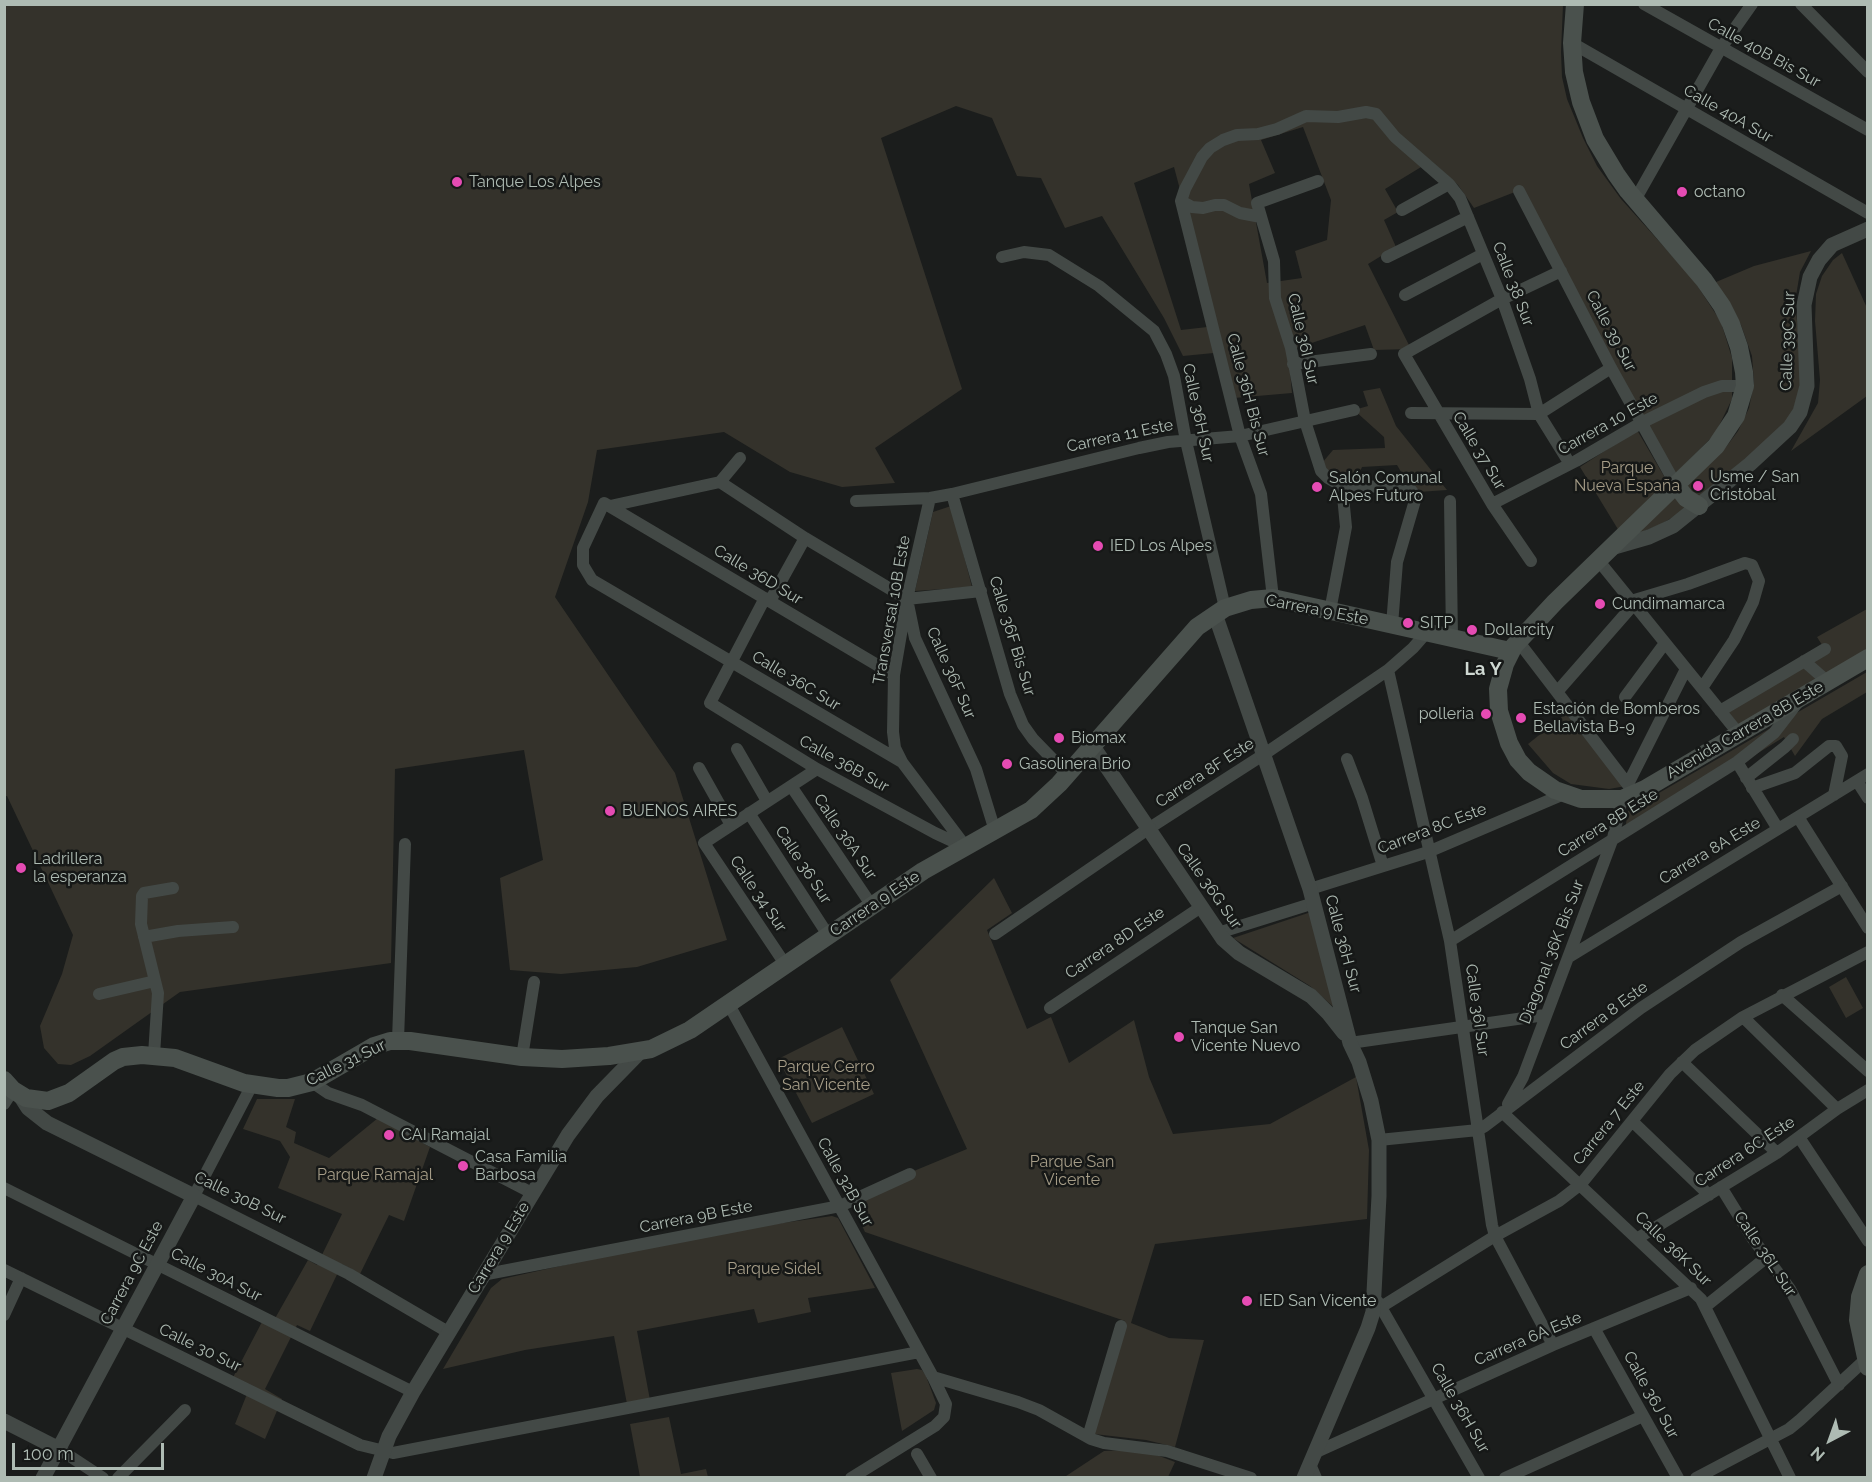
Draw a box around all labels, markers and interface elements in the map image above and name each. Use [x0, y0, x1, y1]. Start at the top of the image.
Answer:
street label: Calle 40B Bis Sur [1704, 14, 1824, 92]
street label: Calle 40A Sur [1680, 81, 1776, 147]
place label: Tanque Los Alpes [469, 172, 601, 192]
marker: Tanque Los Alpes [450, 175, 464, 189]
place label: octano [1694, 182, 1745, 202]
marker: octano [1675, 185, 1689, 199]
street label: Calle 38 Sur [1488, 239, 1538, 329]
street label: Calle 39 Sur [1582, 287, 1640, 375]
street label: Calle 39C Sur [1777, 291, 1799, 391]
street label: Calle 36I Sur [1283, 292, 1323, 386]
street label: Calle 36H Bis Sur [1222, 331, 1274, 459]
street label: Calle 36H Sur [1178, 362, 1218, 464]
street label: Carrera 10 Este [1555, 389, 1661, 459]
street label: Calle 37 Sur [1448, 408, 1510, 494]
street label: Carrera 11 Este [1065, 415, 1175, 457]
park label: Parque Nueva España [1574, 458, 1680, 496]
place label: Usme / San Cristóbal [1710, 467, 1799, 505]
place label: Salón Comunal Alpes Futuro [1329, 468, 1442, 506]
marker: Usme / San Cristóbal [1691, 479, 1705, 493]
marker: Salón Comunal Alpes Futuro [1310, 480, 1324, 494]
street label: Transversal 10B Este [869, 534, 915, 686]
place label: IED Los Alpes [1110, 536, 1212, 556]
marker: IED Los Alpes [1091, 539, 1105, 553]
street label: Calle 36D Sur [710, 541, 806, 609]
street label: Calle 36F Bis Sur [985, 574, 1039, 698]
street label: Carrera 9 Este [1264, 591, 1370, 629]
place label: Cundimamarca [1612, 594, 1725, 614]
marker: Cundimamarca [1593, 597, 1607, 611]
place label: SITP [1420, 613, 1453, 633]
marker: SITP [1401, 616, 1415, 630]
place label: Dollarcity [1484, 620, 1554, 640]
marker: Dollarcity [1465, 623, 1479, 637]
street label: Calle 36F Sur [922, 624, 980, 722]
street label: Calle 36C Sur [748, 647, 844, 715]
district label: La Y [1464, 659, 1502, 681]
street label: Avenida Carrera 8B Este [1663, 677, 1827, 783]
place label: Estación de Bomberos Bellavista B-9 [1533, 699, 1700, 737]
place label: polleria [1419, 704, 1474, 724]
marker: polleria [1479, 707, 1493, 721]
marker: Estación de Bomberos Bellavista B-9 [1514, 711, 1528, 725]
place label: Biomax [1071, 728, 1126, 748]
street label: Calle 36B Sur [796, 731, 892, 797]
marker: Biomax [1052, 731, 1066, 745]
street label: Carrera 8F Este [1152, 734, 1258, 812]
place label: Gasolinera Brio [1019, 754, 1131, 774]
marker: Gasolinera Brio [1000, 757, 1014, 771]
street label: Carrera 8B Este [1554, 784, 1662, 862]
street label: Calle 36A Sur [809, 790, 881, 884]
street label: Carrera 8C Este [1375, 799, 1489, 859]
place label: BUENOS AIRES [622, 801, 737, 821]
marker: BUENOS AIRES [603, 804, 617, 818]
street label: Carrera 8A Este [1656, 813, 1764, 889]
street label: Calle 36 Sur [771, 822, 835, 908]
street label: Calle 36G Sur [1172, 839, 1246, 933]
place label: Ladrillera la esperanza [33, 849, 127, 887]
street label: Calle 34 Sur [725, 852, 791, 936]
marker: Ladrillera la esperanza [14, 861, 28, 875]
street label: Carrera 9 Este [827, 867, 923, 941]
street label: Diagonal 36K Bis Sur [1516, 877, 1588, 1027]
street label: Calle 36H Sur [1321, 893, 1365, 995]
street label: Carrera 8D Este [1062, 903, 1168, 983]
street label: Calle 36I Sur [1461, 963, 1493, 1057]
street label: Carrera 8 Este [1556, 978, 1652, 1054]
place label: Tanque San Vicente Nuevo [1191, 1018, 1300, 1056]
marker: Tanque San Vicente Nuevo [1172, 1030, 1186, 1044]
street label: Calle 31 Sur [303, 1035, 389, 1091]
park label: Parque Cerro San Vicente [777, 1057, 875, 1095]
street label: Carrera 7 Este [1569, 1077, 1649, 1169]
street label: Carrera 6C Este [1691, 1113, 1799, 1191]
place label: CAI Ramajal [401, 1125, 490, 1145]
marker: CAI Ramajal [382, 1128, 396, 1142]
street label: Calle 32B Sur [813, 1134, 877, 1230]
place label: Casa Familia Barbosa [475, 1147, 567, 1185]
park label: Parque San Vicente [1030, 1152, 1114, 1190]
marker: Casa Familia Barbosa [456, 1159, 470, 1173]
park label: Parque Ramajal [317, 1165, 433, 1185]
street label: Calle 30B Sur [191, 1168, 289, 1228]
street label: Carrera 9B Este [638, 1197, 754, 1237]
street label: Carrera 9 Este [464, 1199, 534, 1297]
street label: Calle 36K Sur [1631, 1208, 1715, 1290]
street label: Calle 36L Sur [1730, 1208, 1800, 1300]
street label: Carrera 9C Este [97, 1218, 167, 1328]
street label: Calle 30A Sur [167, 1244, 265, 1306]
park label: Parque Sidel [727, 1259, 821, 1279]
place label: IED San Vicente [1259, 1291, 1376, 1311]
marker: IED San Vicente [1240, 1294, 1254, 1308]
street label: Carrera 6A Este [1471, 1308, 1585, 1370]
street label: Calle 30 Sur [156, 1320, 244, 1376]
street label: Calle 36J Sur [1619, 1348, 1683, 1442]
street label: Calle 36H Sur [1426, 1360, 1494, 1456]
north arrow [1800, 1410, 1860, 1470]
scale bar [15, 1431, 166, 1469]
text: 100 m [23, 1443, 74, 1464]
text: N [1807, 1443, 1829, 1465]

